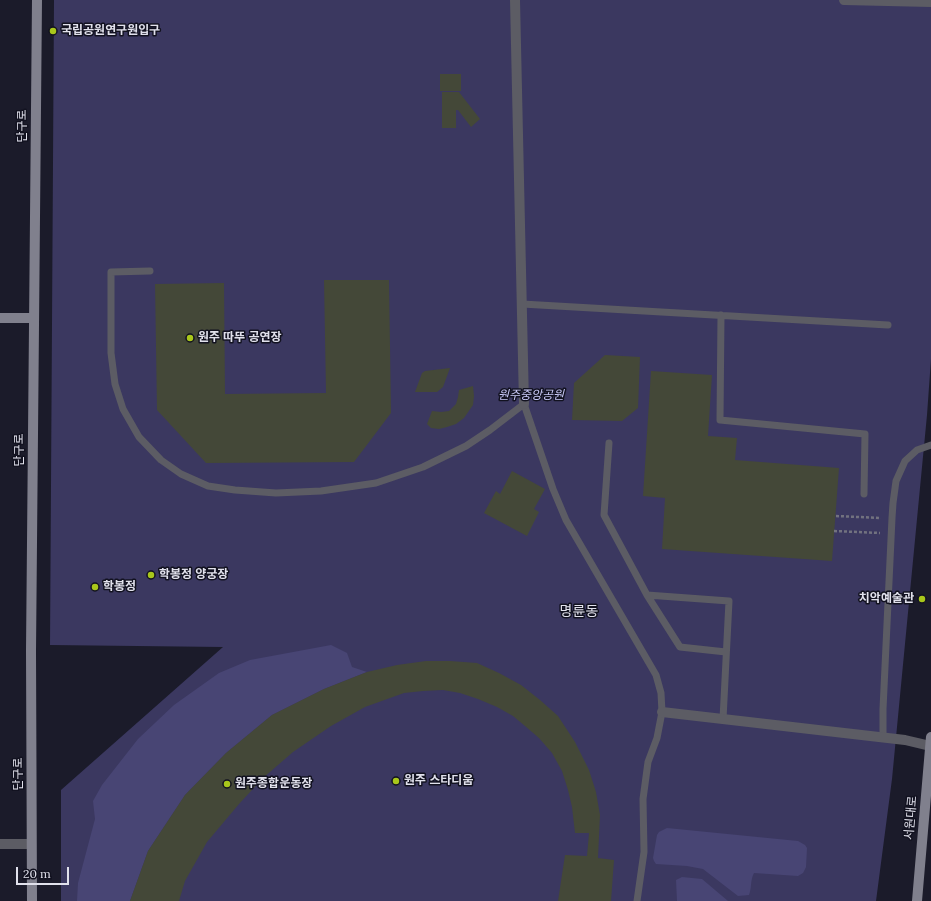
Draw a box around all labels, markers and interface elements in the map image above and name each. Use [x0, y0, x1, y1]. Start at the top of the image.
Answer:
place label: 국립공원연구원입구 [61, 24, 160, 38]
marker: 국립공원연구원입구 [48, 26, 58, 36]
street label: 단구로 [16, 109, 30, 143]
place label: 원주 따뚜 공연장 [198, 331, 282, 345]
marker: 원주 따뚜 공연장 [185, 333, 195, 343]
park label: 원주중앙공원 [498, 389, 564, 403]
street label: 단구로 [13, 433, 27, 467]
place label: 학봉정 양궁장 [159, 568, 228, 582]
marker: 학봉정 양궁장 [146, 570, 156, 580]
place label: 학봉정 [103, 580, 136, 594]
marker: 학봉정 [90, 582, 100, 592]
place label: 치악예술관 [859, 592, 914, 606]
marker: 치악예술관 [917, 594, 927, 604]
district label: 명륜동 [560, 604, 598, 620]
street label: 단구로 [12, 757, 26, 791]
place label: 원주 스타디움 [404, 774, 473, 788]
marker: 원주 스타디움 [391, 776, 401, 786]
place label: 원주종합운동장 [235, 777, 312, 791]
marker: 원주종합운동장 [222, 779, 232, 789]
street label: 서원대로 [902, 795, 920, 841]
scale bar [18, 859, 71, 885]
text: 20 m [23, 866, 51, 881]

